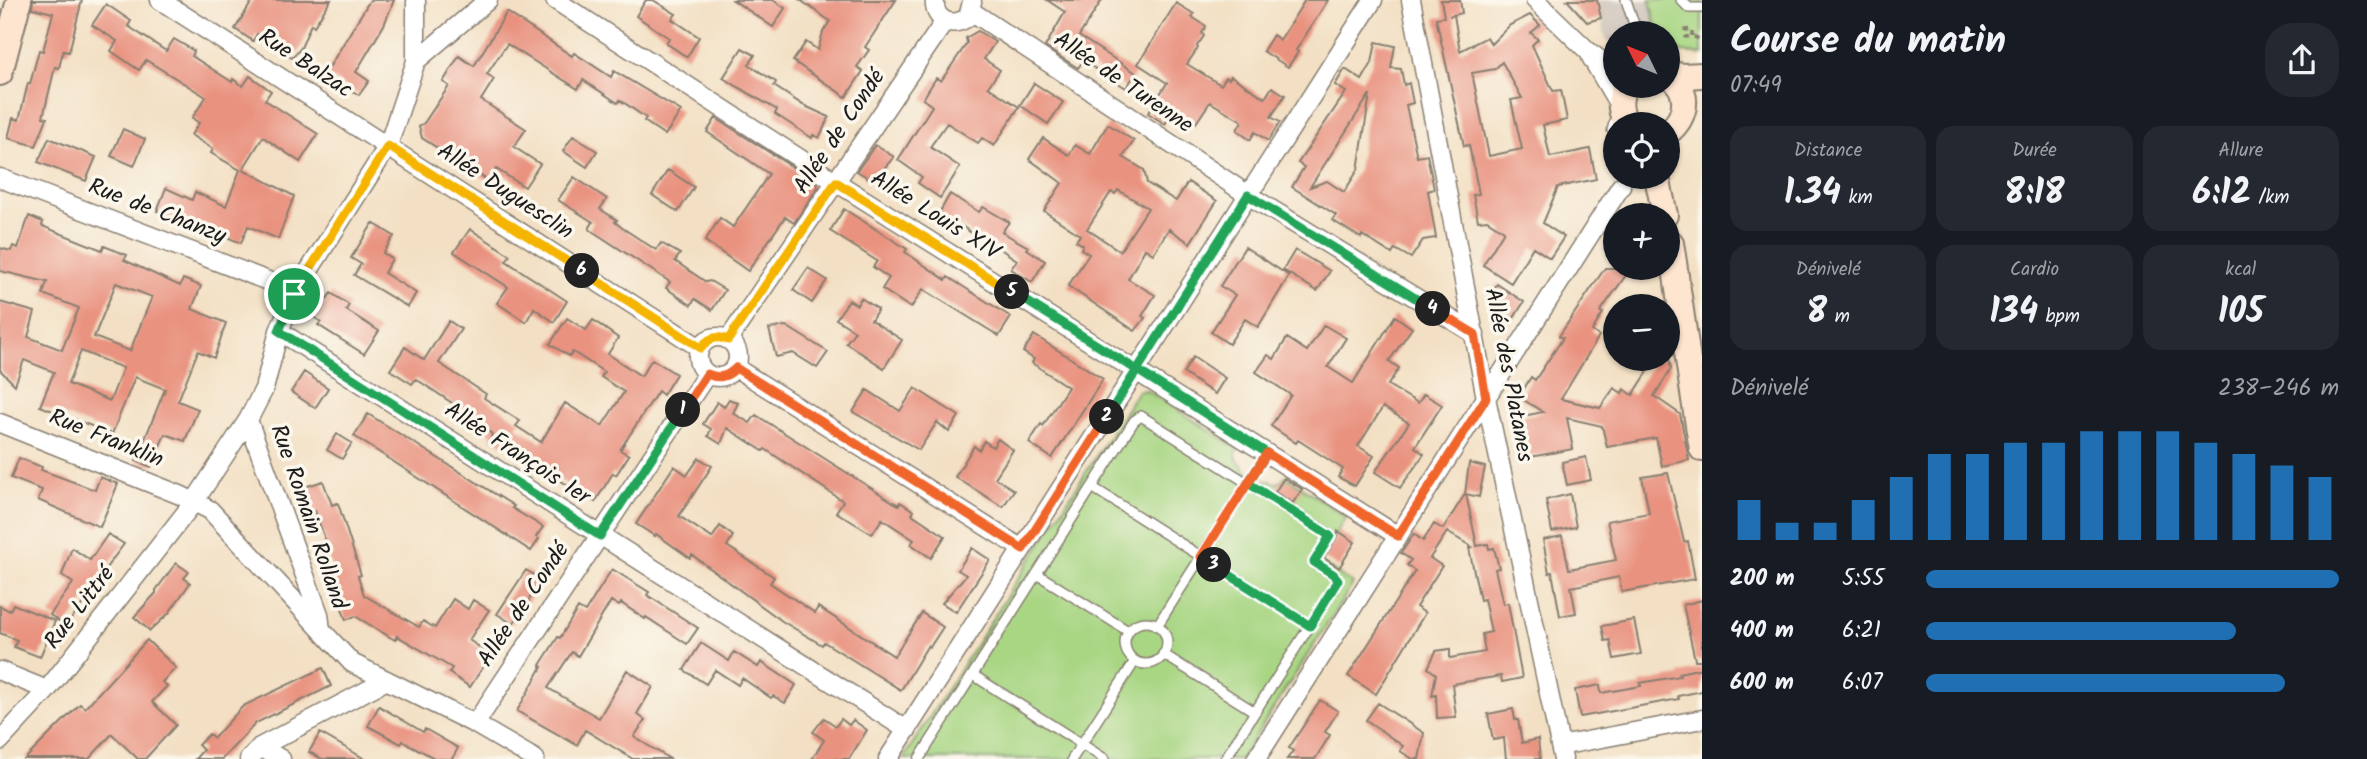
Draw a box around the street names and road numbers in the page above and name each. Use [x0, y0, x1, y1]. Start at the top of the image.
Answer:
street label: Rue Balzac [251, 20, 359, 108]
street label: Allée de Turenne [1046, 23, 1200, 143]
street label: Allée de Condé [785, 61, 896, 202]
street label: Allée Duguesclin [430, 134, 580, 250]
street label: Allée Louis XIV [863, 162, 1008, 271]
street label: Rue de Chanzy [83, 169, 231, 255]
street label: Allée des Platanes [1473, 285, 1543, 465]
street label: Allée François 1er [437, 393, 598, 516]
street label: Rue Franklin [43, 400, 169, 478]
street label: Rue Romain Rolland [259, 420, 357, 615]
street label: Allée de Condé [469, 534, 580, 675]
street label: Rue Littré [36, 558, 125, 658]

